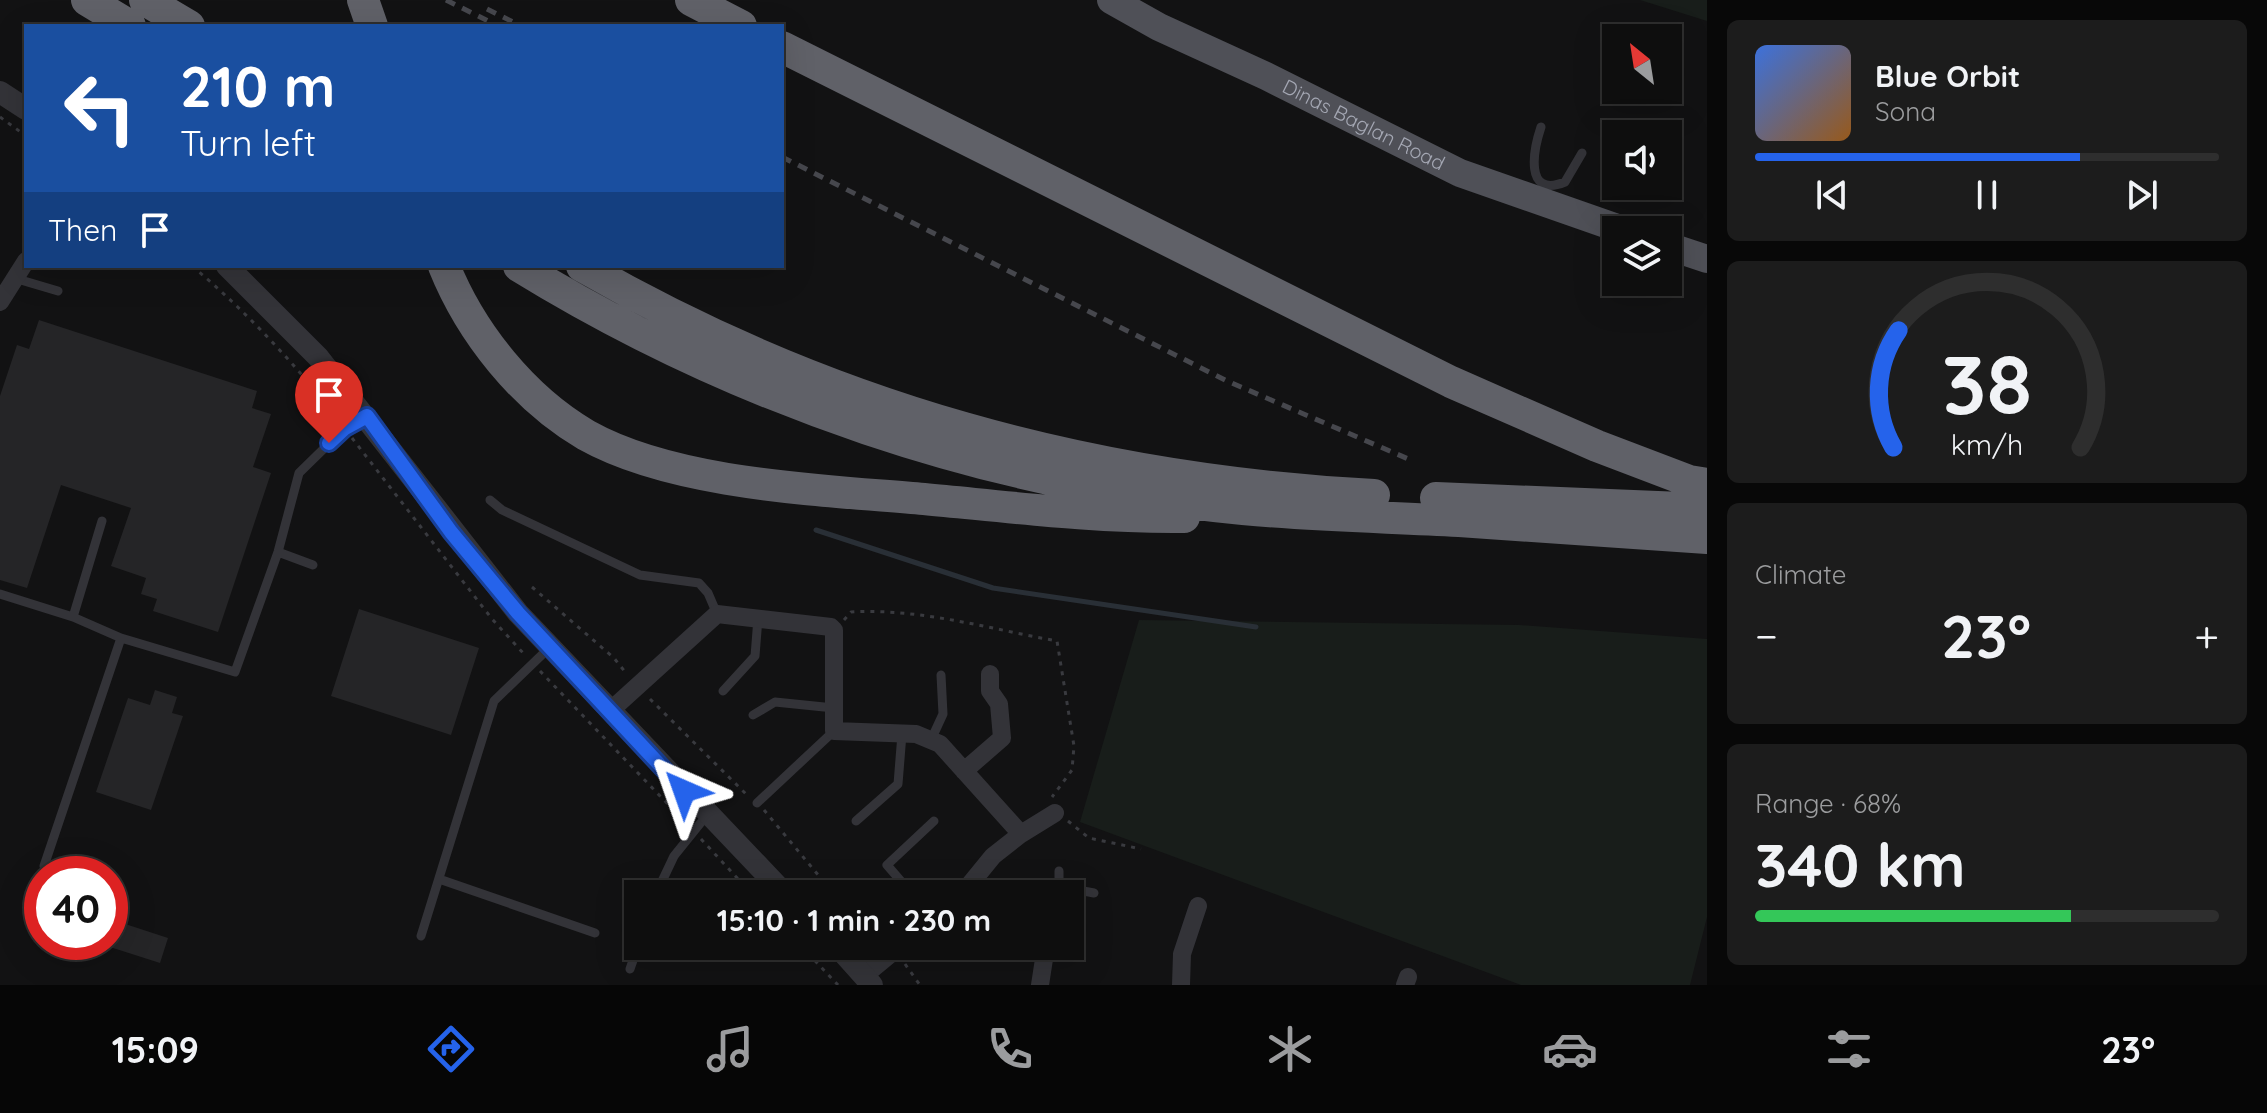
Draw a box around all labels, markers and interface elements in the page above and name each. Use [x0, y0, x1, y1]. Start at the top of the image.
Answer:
north arrow [1602, 24, 1682, 104]
map controls [1602, 24, 1682, 296]
text: 210 m [180, 51, 335, 121]
icon: left [48, 56, 152, 160]
text: Blue Orbit [1875, 57, 2020, 95]
street label: Dinas Baglan Road [1279, 73, 1449, 175]
text: Sona [1875, 95, 1936, 128]
text: Turn left [180, 120, 316, 165]
button: sound [1602, 120, 1682, 200]
icon: previous [1810, 173, 1854, 217]
icon: pause [1965, 173, 2009, 217]
icon: next [2120, 173, 2164, 217]
icon: arrive [133, 208, 177, 252]
text: Then [48, 211, 117, 249]
button: layers [1602, 216, 1682, 296]
text: 38 [1942, 330, 2032, 434]
pin [295, 361, 363, 443]
icon: arrive [307, 373, 351, 417]
text: km/h [1951, 426, 2023, 462]
text: Climate [1755, 558, 1846, 591]
text: 23° [1941, 598, 2031, 673]
text: − [1755, 608, 1778, 663]
text: + [2194, 608, 2219, 663]
position arrow [642, 749, 726, 833]
text: Range · 68% [1755, 787, 1901, 820]
text: 340 km [1755, 827, 1966, 902]
speed limit sign: 40 [24, 856, 128, 960]
text: 15:10 · 1 min · 230 m [717, 901, 991, 939]
icon: directions [423, 1021, 479, 1077]
icon: music [702, 1021, 758, 1077]
icon: phone [982, 1021, 1038, 1077]
icon: climate [1262, 1021, 1318, 1077]
icon: car [1542, 1021, 1598, 1077]
icon: filters [1821, 1021, 1877, 1077]
text: 15:09 [112, 1027, 199, 1072]
text: 23° [2101, 1027, 2155, 1072]

